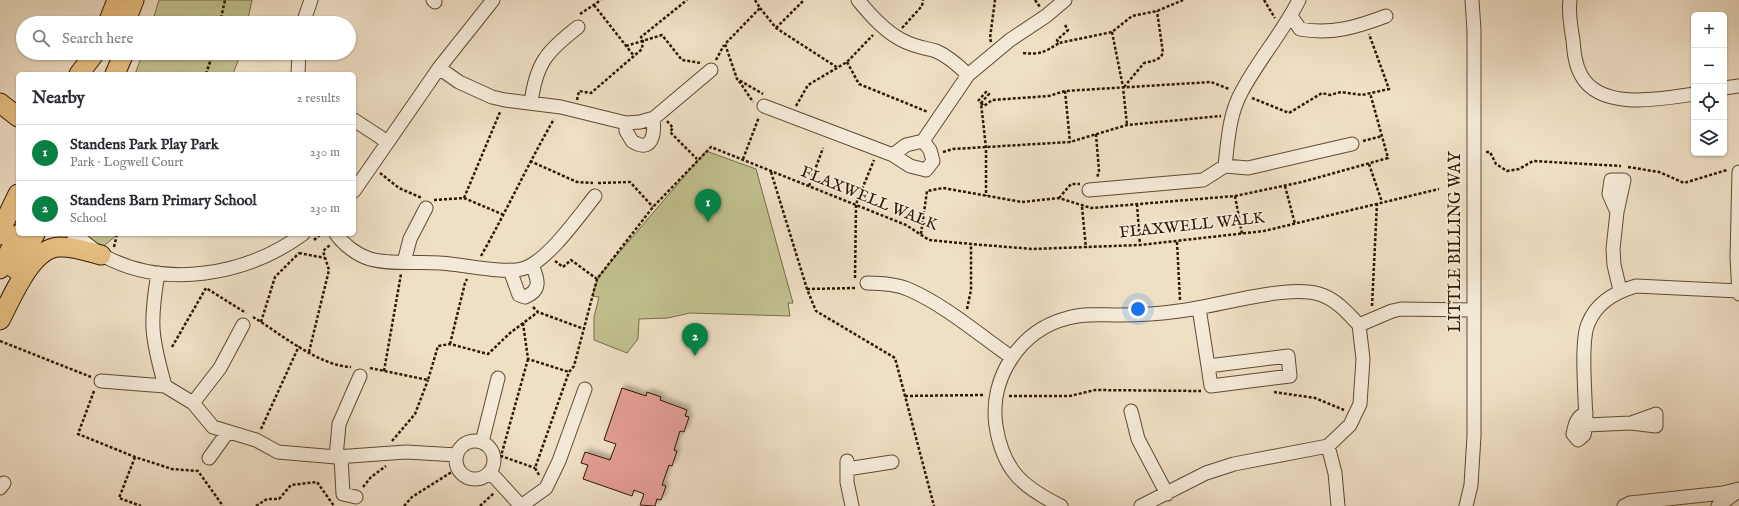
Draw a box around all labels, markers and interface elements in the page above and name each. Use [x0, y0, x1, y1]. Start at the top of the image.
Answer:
map controls [1691, 12, 1727, 156]
button: + [1691, 12, 1727, 48]
search box [16, 16, 356, 60]
icon: search [30, 27, 52, 49]
text: Search here [62, 29, 133, 48]
button: − [1691, 48, 1727, 84]
button: locate [1691, 84, 1727, 120]
text: Nearby [32, 88, 85, 109]
text: 2 results [296, 90, 340, 107]
button: layers [1691, 120, 1727, 156]
text: Standens Park Play Park [70, 135, 219, 154]
text: 1 [43, 144, 47, 161]
text: 230 m [310, 144, 340, 161]
street label: LITTLE BILLING WAY [1446, 151, 1466, 332]
text: Park · Logwell Court [70, 154, 184, 171]
street label: FLAXWELL WALK [798, 162, 941, 236]
pin: 1 [695, 189, 721, 222]
text: Standens Barn Primary School [70, 191, 257, 210]
text: 2 [42, 200, 48, 217]
text: 230 m [310, 200, 340, 217]
street label: FLAXWELL WALK [1118, 208, 1266, 244]
text: School [70, 210, 107, 227]
your location [1128, 299, 1148, 319]
pin: 2 [682, 323, 708, 356]

